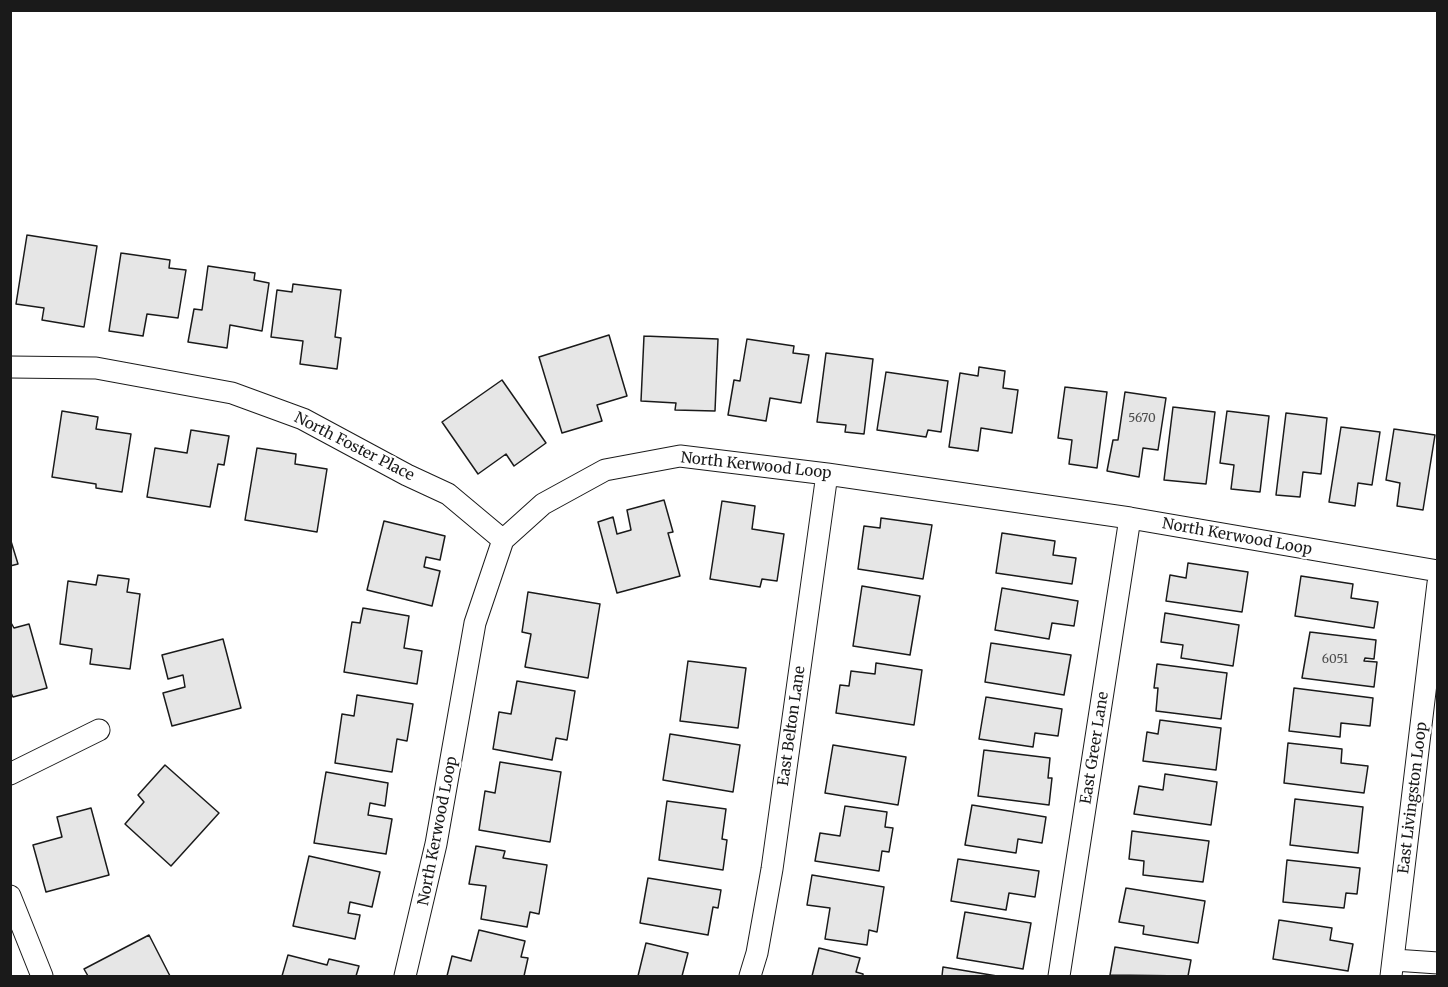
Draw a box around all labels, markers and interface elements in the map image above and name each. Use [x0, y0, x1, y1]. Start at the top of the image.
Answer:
street label: North Foster Place [291, 409, 417, 485]
house number: 5670 [1128, 412, 1156, 426]
street label: North Kerwood Loop [680, 449, 832, 483]
street label: North Kerwood Loop [1161, 515, 1313, 559]
house number: 6051 [1322, 653, 1348, 667]
street label: East Belton Lane [775, 665, 809, 787]
street label: East Greer Lane [1077, 690, 1113, 806]
street label: East Livingston Loop [1395, 721, 1431, 875]
street label: North Kerwood Loop [415, 755, 461, 907]

